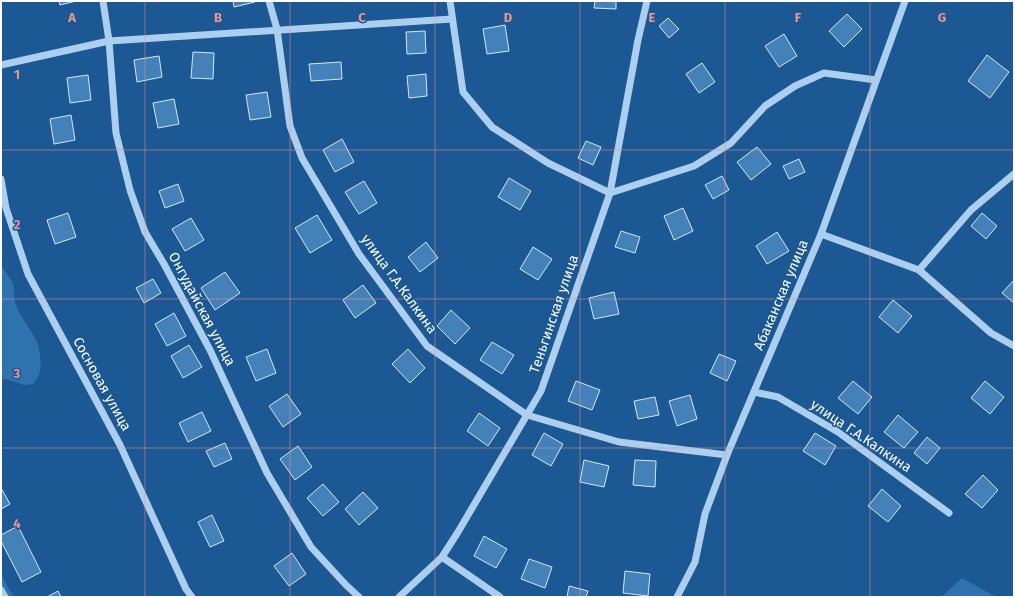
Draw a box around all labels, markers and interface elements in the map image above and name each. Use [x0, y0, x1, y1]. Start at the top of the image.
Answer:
text: A [67, 10, 76, 25]
text: B [214, 10, 222, 25]
text: C [358, 10, 366, 25]
text: D [504, 10, 513, 25]
text: E [649, 10, 656, 25]
text: F [795, 10, 802, 25]
text: G [938, 10, 946, 25]
text: 1 [14, 67, 20, 82]
text: 2 [14, 217, 21, 232]
street label: улица Г.А.Калкина [357, 231, 441, 337]
street label: Абаканская улица [750, 237, 812, 353]
street label: Онгудайская улица [165, 249, 239, 369]
street label: Теньгинская улица [526, 253, 582, 375]
street label: Сосновая улица [69, 334, 135, 434]
text: 3 [13, 366, 21, 381]
street label: улица Г.А.Калкина [807, 396, 915, 476]
text: 4 [13, 516, 21, 531]

